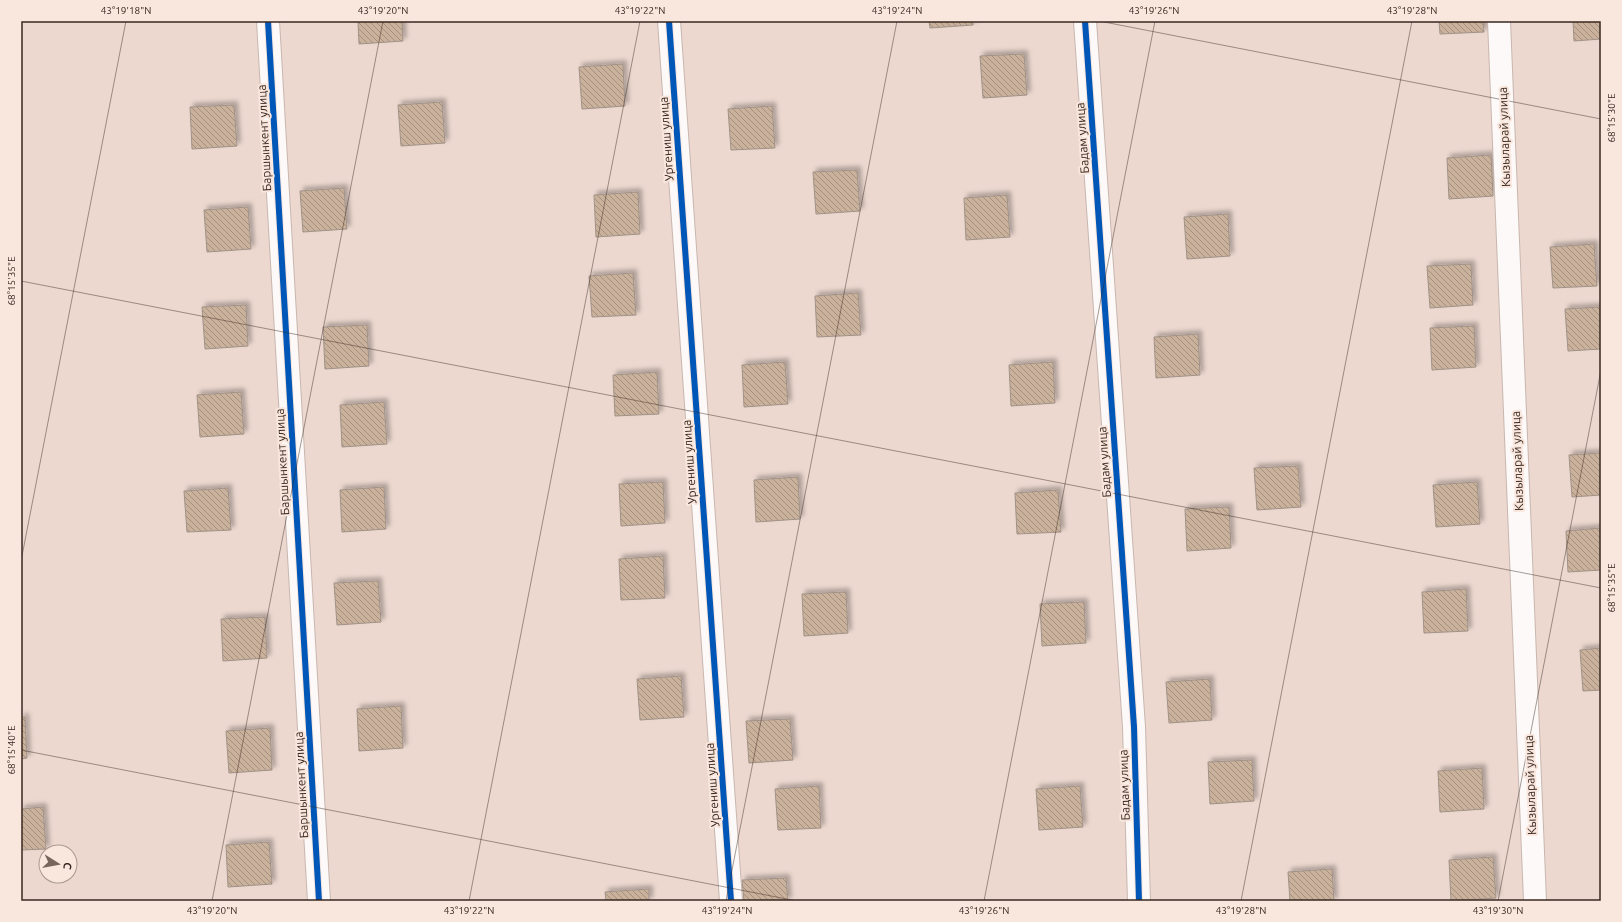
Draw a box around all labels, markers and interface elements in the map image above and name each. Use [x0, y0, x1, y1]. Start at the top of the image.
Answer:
text: 43°19'18"N [101, 5, 151, 16]
text: 43°19'20"N [358, 5, 408, 16]
text: 43°19'22"N [615, 5, 665, 16]
text: 43°19'24"N [872, 5, 922, 16]
text: 43°19'26"N [1129, 5, 1179, 16]
text: 43°19'28"N [1387, 5, 1437, 16]
street label: Баршынкент улица [255, 84, 273, 192]
street label: Кызыларай улица [1496, 87, 1512, 187]
text: 68°15'30"E [1606, 93, 1617, 143]
street label: Ургениш улица [657, 96, 675, 182]
street label: Бадам улица [1073, 102, 1091, 174]
text: 68°15'35"E [6, 256, 17, 306]
street label: Баршынкент улица [273, 408, 291, 516]
street label: Кызыларай улица [1509, 411, 1525, 511]
street label: Ургениш улица [680, 419, 698, 505]
street label: Бадам улица [1095, 426, 1113, 498]
text: 68°15'35"E [1606, 563, 1617, 613]
text: 68°15'40"E [6, 725, 17, 775]
street label: Баршынкент улица [292, 731, 310, 839]
street label: Кызыларай улица [1522, 735, 1538, 835]
street label: Ургениш улица [703, 742, 721, 828]
street label: Бадам улица [1116, 749, 1132, 821]
north arrow [38, 844, 78, 884]
text: С [61, 861, 74, 871]
text: 43°19'20"N [187, 905, 237, 916]
text: 43°19'22"N [444, 905, 494, 916]
text: 43°19'24"N [702, 905, 752, 916]
text: 43°19'26"N [959, 905, 1009, 916]
text: 43°19'28"N [1216, 905, 1266, 916]
text: 43°19'30"N [1473, 905, 1523, 916]

